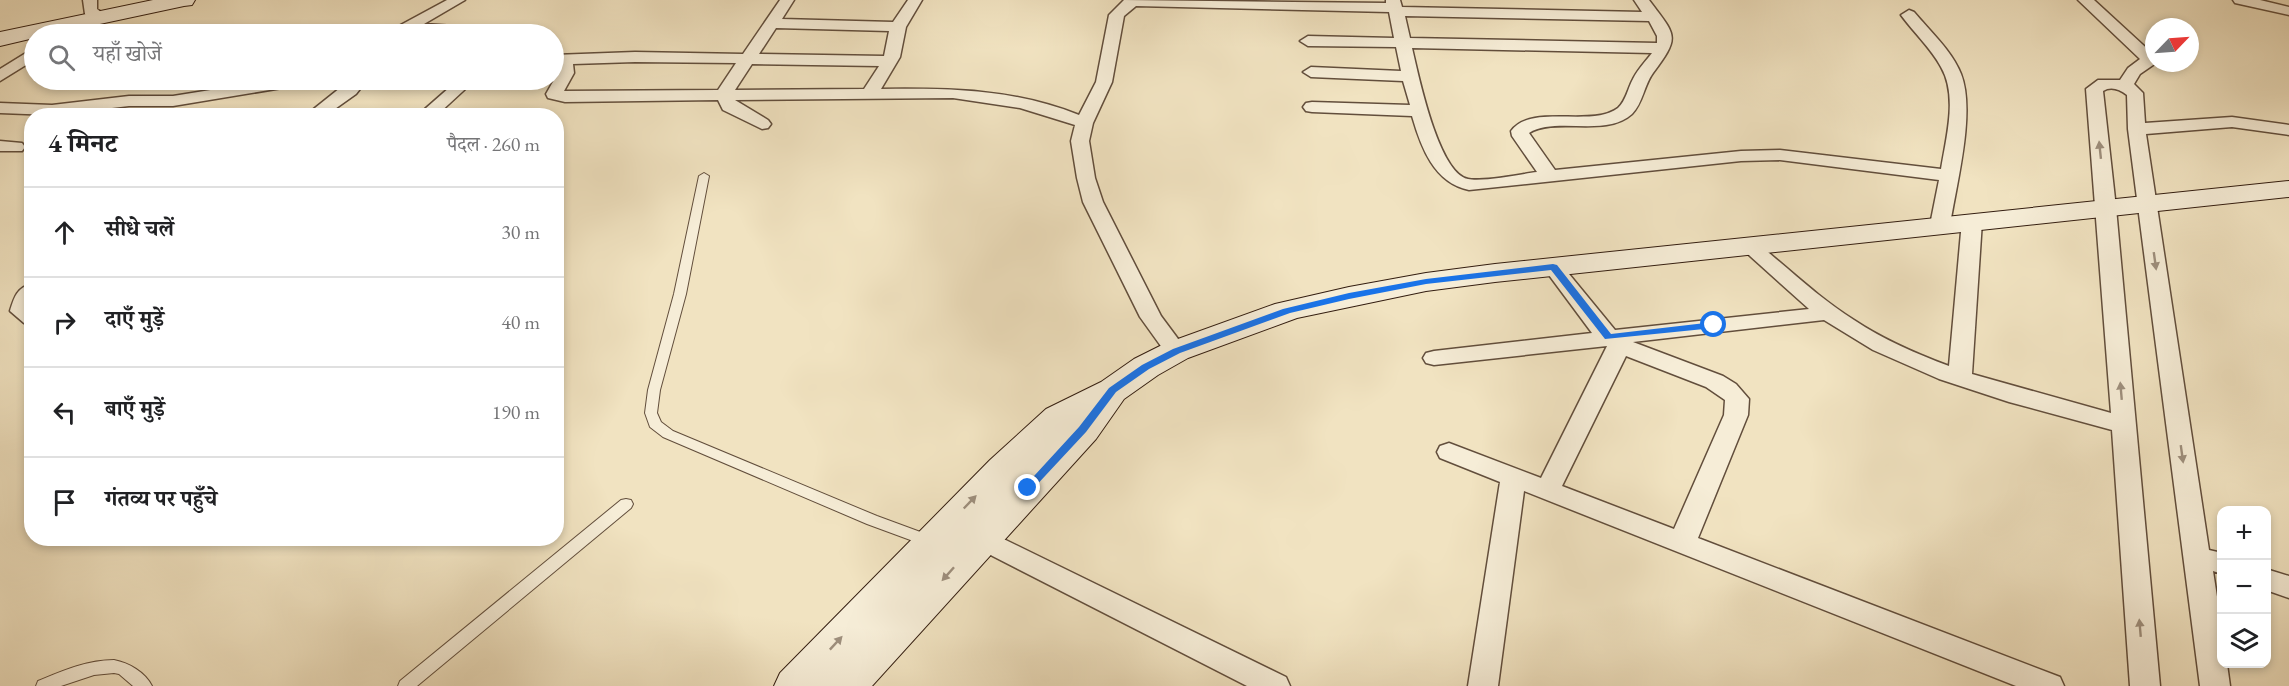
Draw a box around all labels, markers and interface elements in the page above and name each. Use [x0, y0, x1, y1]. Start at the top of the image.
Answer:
north arrow [2145, 18, 2199, 72]
search box [24, 24, 564, 90]
text: यहाँ खोजें [93, 39, 162, 68]
icon: search [45, 41, 78, 74]
text: 4 मिनट [48, 126, 117, 160]
text: पैदल · 260 m [447, 131, 540, 157]
one-way arrow [2095, 140, 2105, 159]
text: सीधे चलें [105, 214, 174, 243]
icon: ahead [48, 216, 81, 249]
text: 30 m [501, 219, 540, 245]
one-way arrow [2151, 252, 2160, 271]
text: दाएँ मुड़ें [105, 304, 164, 333]
icon: right [48, 306, 81, 339]
text: 40 m [501, 309, 540, 335]
route start [1700, 311, 1726, 337]
one-way arrow [2116, 382, 2126, 401]
text: बाएँ मुड़ें [105, 394, 165, 423]
icon: left [48, 396, 81, 429]
text: 190 m [492, 399, 540, 425]
one-way arrow [2178, 445, 2187, 464]
route end [1014, 474, 1040, 500]
text: गंतव्य पर पहुँचे [105, 484, 217, 513]
icon: arrive [48, 486, 81, 519]
one-way arrow [963, 494, 977, 509]
map controls [2217, 506, 2271, 668]
button: + [2217, 506, 2271, 560]
button: − [2217, 560, 2271, 614]
one-way arrow [941, 567, 955, 582]
button: layers [2217, 614, 2271, 668]
one-way arrow [2135, 618, 2145, 637]
one-way arrow [829, 636, 843, 651]

